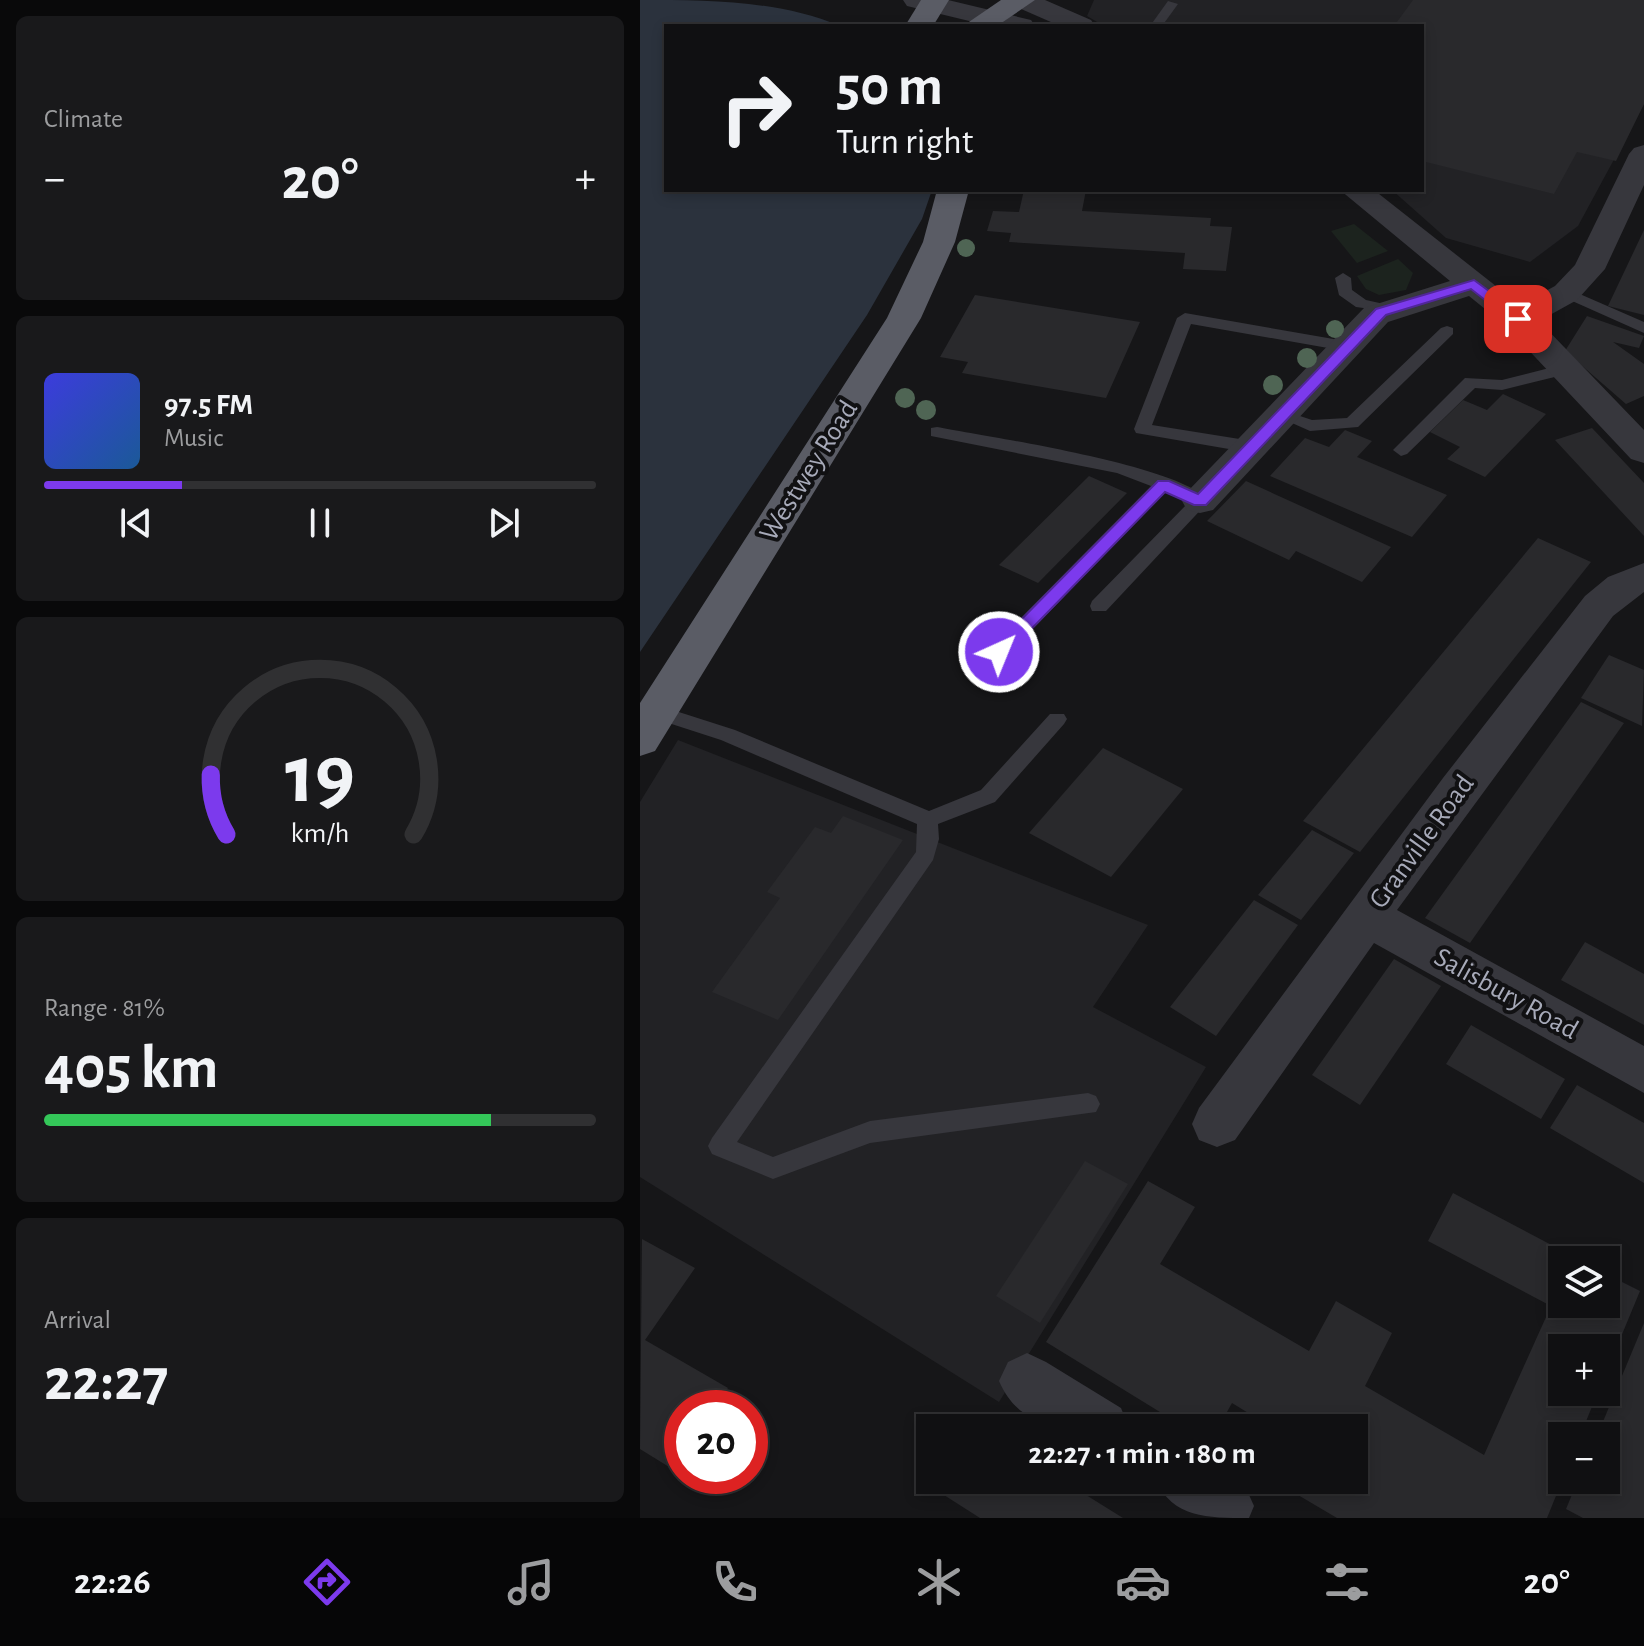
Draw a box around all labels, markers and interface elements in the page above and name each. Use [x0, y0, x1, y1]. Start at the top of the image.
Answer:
icon: right [704, 56, 808, 160]
text: 50 m [836, 59, 943, 115]
text: Climate [44, 106, 123, 132]
text: Turn right [836, 124, 973, 160]
text: 20° [281, 150, 359, 210]
text: − [44, 157, 65, 201]
text: + [575, 157, 596, 201]
pin [1484, 285, 1552, 353]
icon: arrive [1496, 297, 1540, 341]
text: 97.5 FM [164, 390, 253, 420]
street label: Westwey Road [755, 396, 863, 546]
text: Music [164, 425, 223, 451]
icon: previous [114, 501, 158, 545]
icon: pause [298, 501, 342, 545]
icon: next [482, 501, 526, 545]
position arrow [957, 610, 1041, 694]
text: 19 [285, 734, 355, 818]
street label: Granville Road [1364, 770, 1480, 914]
text: km/h [291, 819, 349, 848]
street label: Salisbury Road [1429, 943, 1583, 1045]
text: Range · 81% [44, 995, 165, 1021]
text: 405 km [44, 1039, 219, 1099]
map controls [1548, 1246, 1620, 1494]
button: layers [1548, 1246, 1620, 1318]
text: Arrival [44, 1307, 111, 1333]
button: + [1548, 1334, 1620, 1406]
text: 22:27 [44, 1351, 168, 1411]
speed limit sign: 20 [664, 1390, 768, 1494]
button: − [1548, 1422, 1620, 1494]
text: 22:27 · 1 min · 180 m [1028, 1439, 1256, 1469]
icon: directions [299, 1554, 355, 1610]
icon: music [503, 1554, 559, 1610]
icon: phone [707, 1554, 763, 1610]
icon: climate [911, 1554, 967, 1610]
icon: car [1115, 1554, 1171, 1610]
icon: filters [1319, 1554, 1375, 1610]
text: 22:26 [74, 1564, 151, 1600]
text: 20° [1524, 1564, 1570, 1600]

